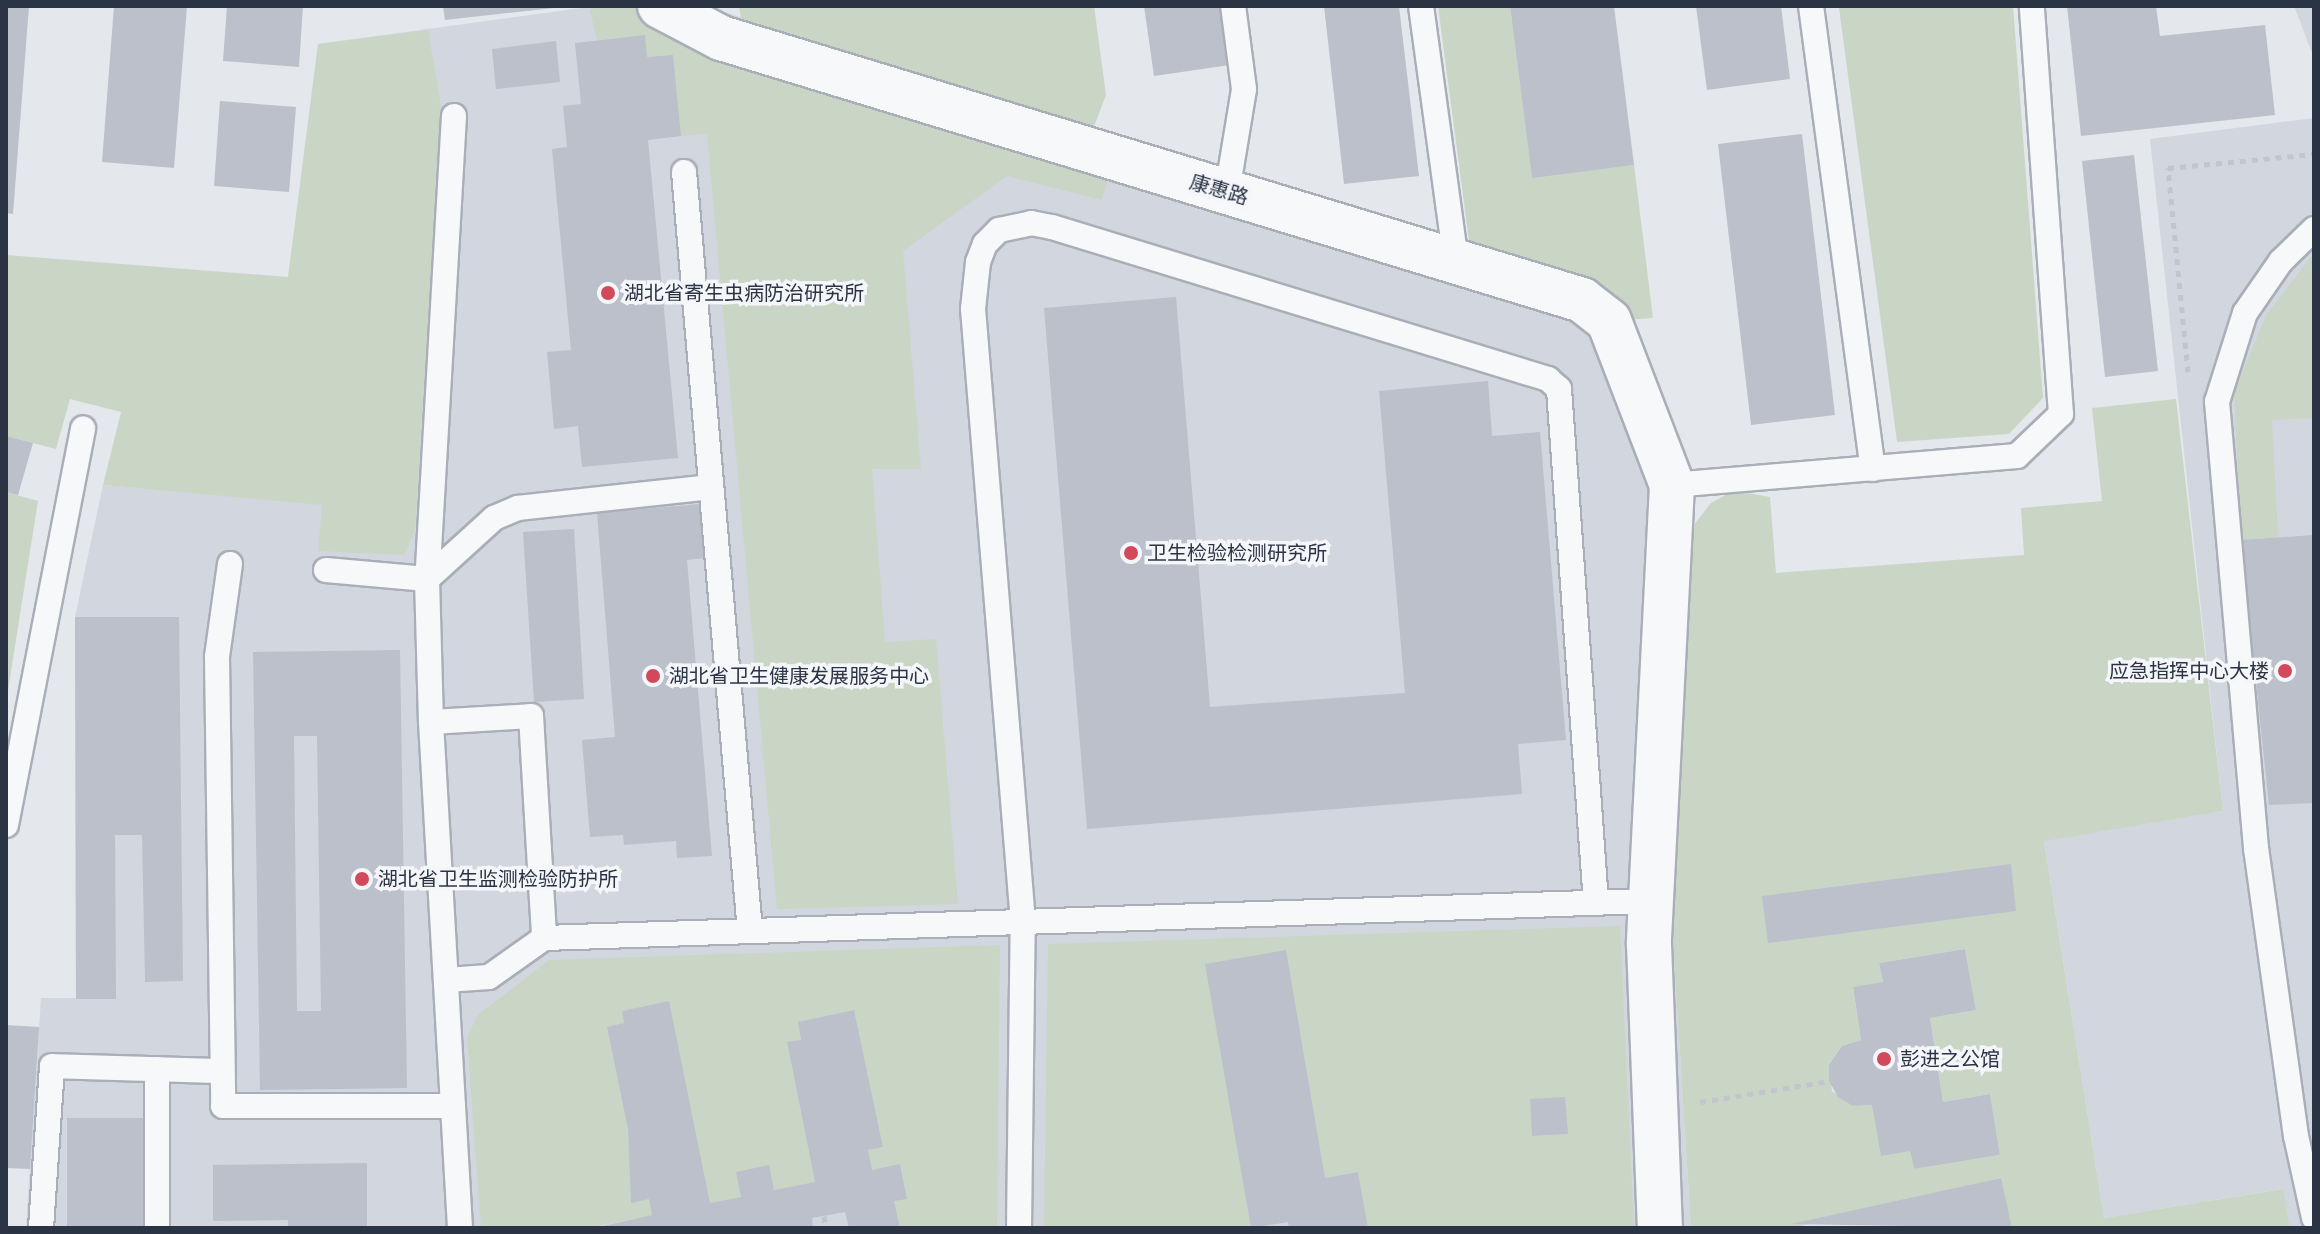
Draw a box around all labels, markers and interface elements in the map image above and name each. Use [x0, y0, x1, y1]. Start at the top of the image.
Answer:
street label: 康惠路 [1187, 170, 1251, 210]
place label: 湖北省寄生虫病防治研究所 [624, 281, 864, 305]
marker: 湖北省寄生虫病防治研究所 [599, 284, 617, 302]
place label: 卫生检验检测研究所 [1147, 541, 1327, 565]
marker: 卫生检验检测研究所 [1122, 544, 1140, 562]
place label: 应急指挥中心大楼 [2109, 659, 2269, 683]
marker: 应急指挥中心大楼 [2276, 662, 2294, 680]
place label: 湖北省卫生健康发展服务中心 [669, 664, 929, 688]
marker: 湖北省卫生健康发展服务中心 [644, 667, 662, 685]
place label: 湖北省卫生监测检验防护所 [378, 867, 618, 891]
marker: 湖北省卫生监测检验防护所 [353, 870, 371, 888]
place label: 彭进之公馆 [1900, 1047, 2000, 1071]
marker: 彭进之公馆 [1875, 1050, 1893, 1068]

